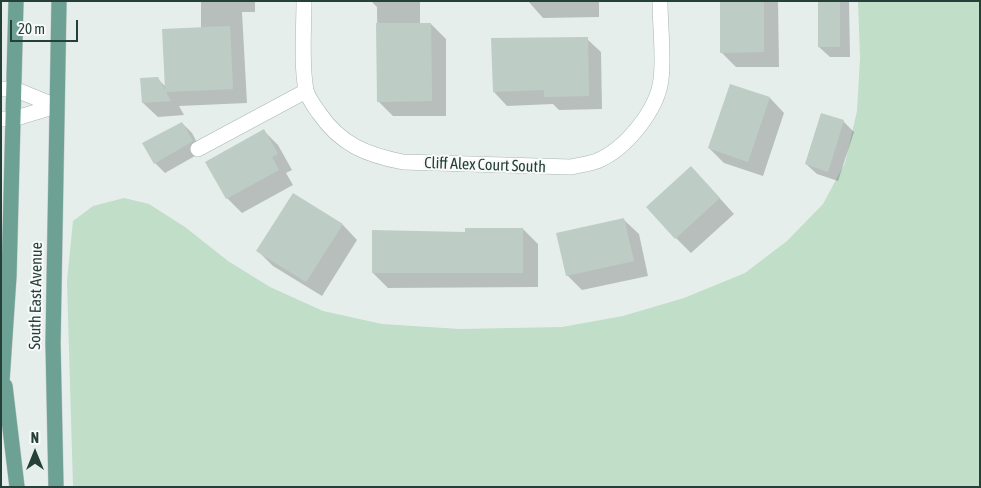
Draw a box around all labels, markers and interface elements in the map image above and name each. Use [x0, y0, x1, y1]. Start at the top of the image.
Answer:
scale bar [12, 10, 80, 42]
text: 20 m [18, 20, 45, 37]
street label: Cliff Alex Court South [424, 153, 546, 177]
street label: South East Avenue [25, 242, 47, 350]
north arrow [10, 428, 60, 478]
text: N [31, 430, 39, 446]

